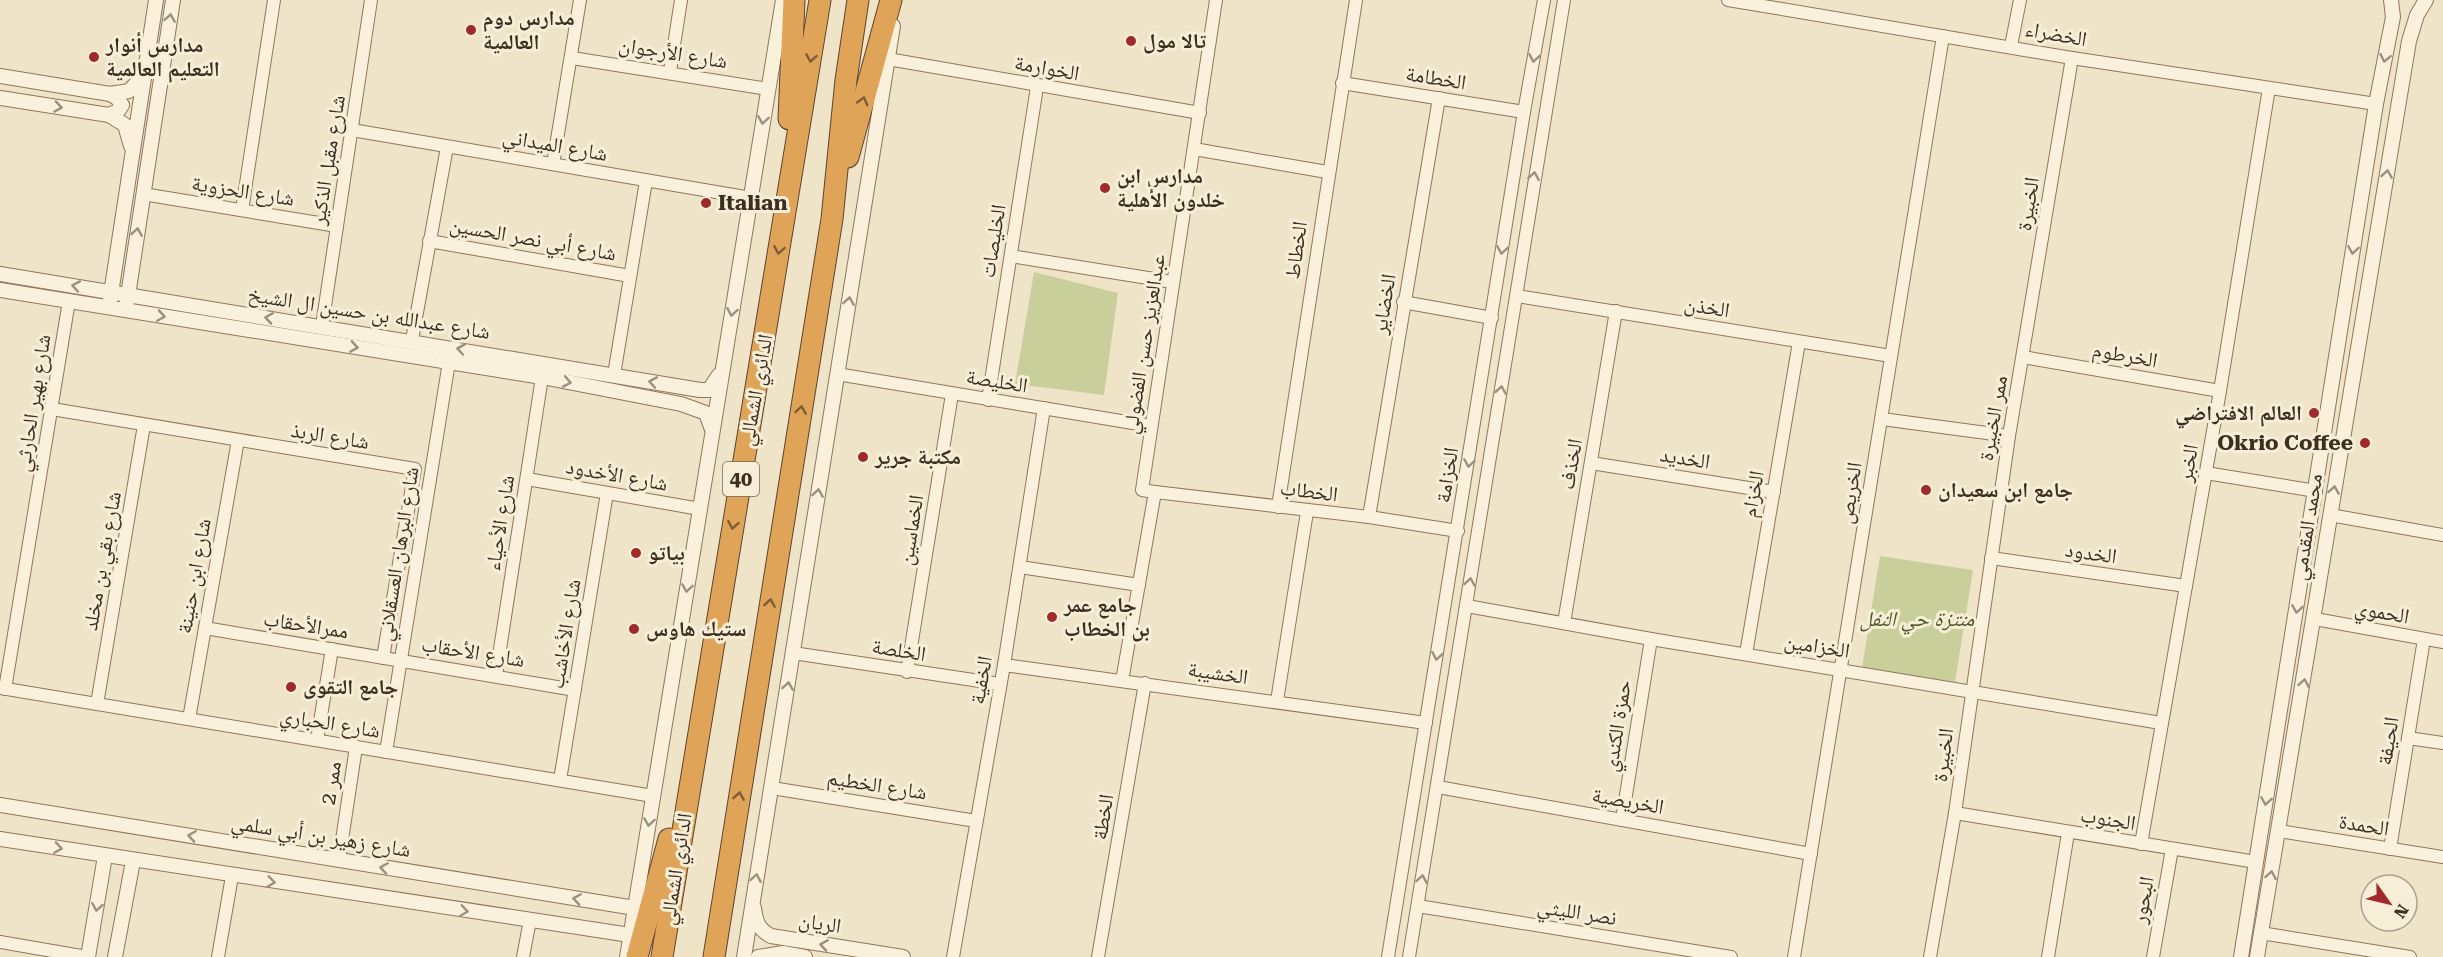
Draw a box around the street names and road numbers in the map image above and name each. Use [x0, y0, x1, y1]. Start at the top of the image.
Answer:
street label: الخضراء [2023, 17, 2089, 51]
street label: شارع الأرجوان [617, 33, 729, 74]
street label: الخوارمة [1013, 51, 1081, 85]
street label: الخطامة [1404, 61, 1468, 95]
street label: شارع مقبل الذكير [306, 93, 351, 228]
street label: شارع الميداني [500, 124, 609, 170]
street label: شارع الحزوية [190, 171, 296, 212]
street label: الخبيرة [2012, 175, 2044, 233]
street label: الخليصات [975, 203, 1011, 279]
street label: شارع أبي نصر الحسين [447, 212, 618, 270]
street label: الخطاط [1280, 220, 1312, 280]
street label: عبدالعزيز حسن الفضولي [1118, 252, 1174, 436]
street label: الخضاير [1367, 272, 1401, 337]
street label: شارع عبدالله بن حسين ال الشيخ [246, 282, 492, 345]
street label: الخذن [1683, 292, 1731, 322]
street label: الدائري الشمالي [734, 332, 782, 449]
street label: شارع بهير الحارثي [10, 333, 60, 474]
street label: الخرطوم [2090, 337, 2160, 375]
street label: الخليصة [965, 364, 1029, 398]
street label: ممر الخبيرة [1974, 373, 2012, 463]
street label: شارع الربذ [289, 418, 371, 455]
street label: الخذف [1555, 437, 1587, 491]
street label: الخديد [1658, 442, 1712, 474]
street label: الخبر [2173, 442, 2203, 485]
street label: الخزامة [1431, 445, 1463, 505]
street label: شارع الأخدود [564, 454, 670, 497]
street label: الخريص [1833, 460, 1868, 526]
road number: 40 [723, 462, 759, 496]
street label: شارع البرهان العسقلاني [372, 465, 428, 644]
street label: الخزام [1737, 469, 1771, 520]
street label: محمد المقدمي [2287, 472, 2332, 583]
street label: شارع الأحياء [481, 473, 520, 573]
street label: الخطاب [1279, 476, 1339, 506]
street label: شارع بقي بن مخلد [78, 490, 130, 633]
street label: الخماسين [894, 493, 929, 567]
street label: شارع ابن حنينة [172, 517, 217, 636]
street label: الخدود [2064, 538, 2118, 568]
street label: شارع الأخاشب [544, 577, 587, 691]
street label: الحموي [2352, 595, 2411, 633]
street label: ممرالأحقاب [262, 606, 350, 644]
street label: الخزامين [1782, 629, 1852, 664]
street label: شارع الأحقاب [420, 632, 526, 673]
street label: الخلصة [870, 634, 928, 666]
street label: الخفية [965, 654, 997, 706]
street label: الخشيبة [1186, 657, 1250, 689]
street label: حمزة الكندي [1598, 678, 1640, 774]
street label: شارع الحباري [277, 703, 382, 747]
street label: الحيفة [2372, 715, 2404, 767]
street label: الخبيرة [1928, 727, 1958, 783]
street label: ممر 2 [316, 759, 346, 807]
street label: شارع الخطيم [825, 765, 929, 807]
street label: الخريصية [1590, 783, 1666, 819]
street label: الخطة [1088, 792, 1118, 842]
street label: الجنوب [2079, 803, 2137, 835]
street label: شارع زهير بن أبي سلمي [229, 809, 413, 866]
street label: الحمدة [2337, 809, 2391, 841]
street label: الدائري الشمالي [655, 811, 701, 927]
street label: البحور [2127, 875, 2159, 926]
street label: نصر الليثي [1535, 894, 1618, 934]
street label: الريان [797, 908, 843, 938]

